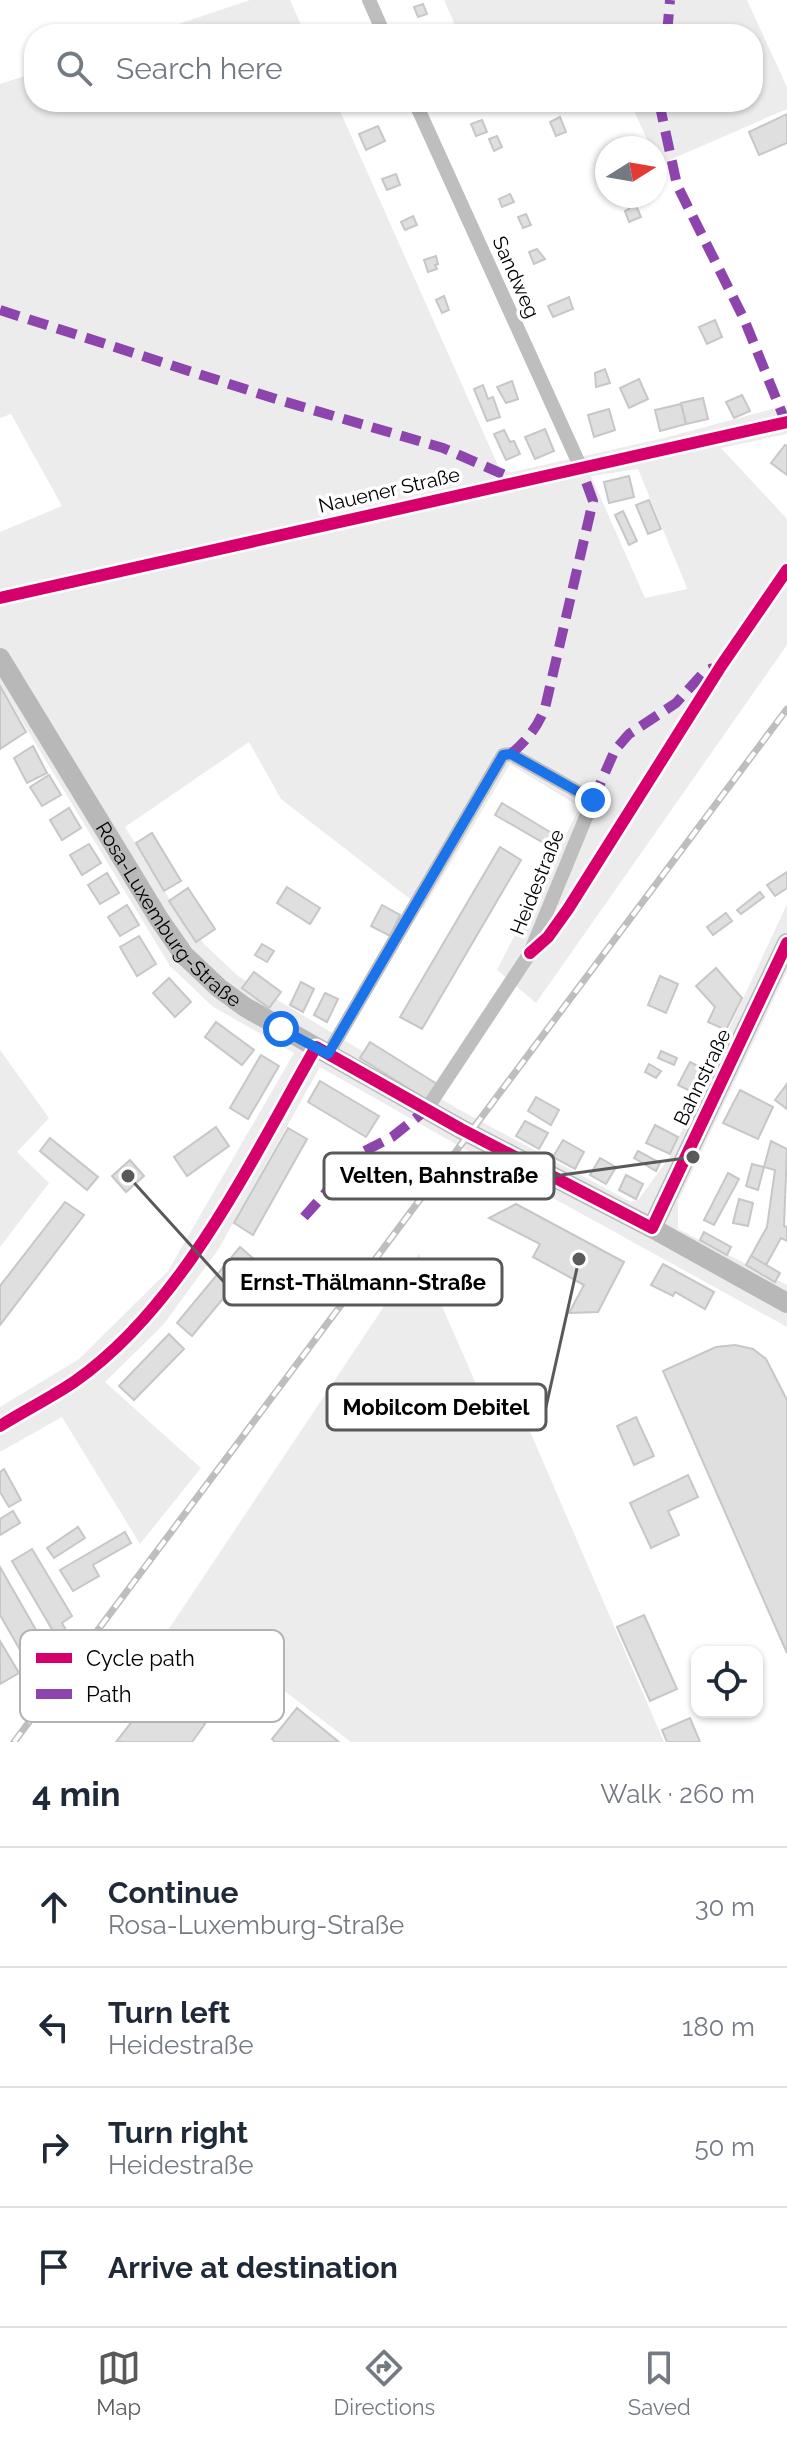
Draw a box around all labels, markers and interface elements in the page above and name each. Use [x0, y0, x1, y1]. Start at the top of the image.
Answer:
search box [24, 24, 763, 112]
icon: search [52, 46, 96, 90]
text: Search here [116, 51, 283, 86]
north arrow [595, 136, 667, 208]
street label: Sandweg [487, 232, 545, 322]
street label: Nauener Straße [316, 462, 462, 518]
route end [575, 782, 611, 818]
street label: Rosa-Luxemburg-Straße [91, 817, 246, 1012]
street label: Heidestraße [505, 825, 569, 938]
route start [263, 1011, 299, 1047]
street label: Bahnstraße [668, 1025, 736, 1129]
callout: Velten, Bahnstraße [324, 1153, 554, 1199]
text: Velten, Bahnstraße [340, 1162, 538, 1188]
callout: Ernst-Thälmann-Straße [224, 1259, 502, 1305]
text: Ernst-Thälmann-Straße [240, 1269, 486, 1295]
callout: Mobilcom Debitel [327, 1384, 546, 1430]
text: Mobilcom Debitel [342, 1394, 531, 1420]
legend [20, 1630, 284, 1722]
text: Cycle path [86, 1645, 195, 1671]
map controls [691, 1646, 763, 1718]
button: locate [691, 1646, 763, 1718]
text: Path [86, 1681, 132, 1707]
text: 4 min [32, 1774, 120, 1814]
text: Walk · 260 m [600, 1779, 755, 1809]
text: Continue [108, 1875, 239, 1910]
icon: ahead [32, 1885, 76, 1929]
text: 30 m [695, 1892, 755, 1922]
text: Rosa-Luxemburg-Straße [108, 1910, 404, 1940]
text: Turn left [108, 1995, 230, 2030]
icon: left [32, 2005, 76, 2049]
text: 180 m [682, 2012, 755, 2042]
text: Heidestraße [108, 2030, 253, 2060]
text: Turn right [108, 2115, 248, 2150]
icon: right [32, 2125, 76, 2169]
text: 50 m [694, 2132, 755, 2162]
text: Heidestraße [108, 2150, 253, 2180]
icon: arrive [32, 2245, 76, 2289]
text: Arrive at destination [108, 2250, 398, 2285]
tab: Map [96, 2346, 141, 2420]
tab: Directions [334, 2346, 435, 2420]
tab: Saved [628, 2346, 691, 2420]

